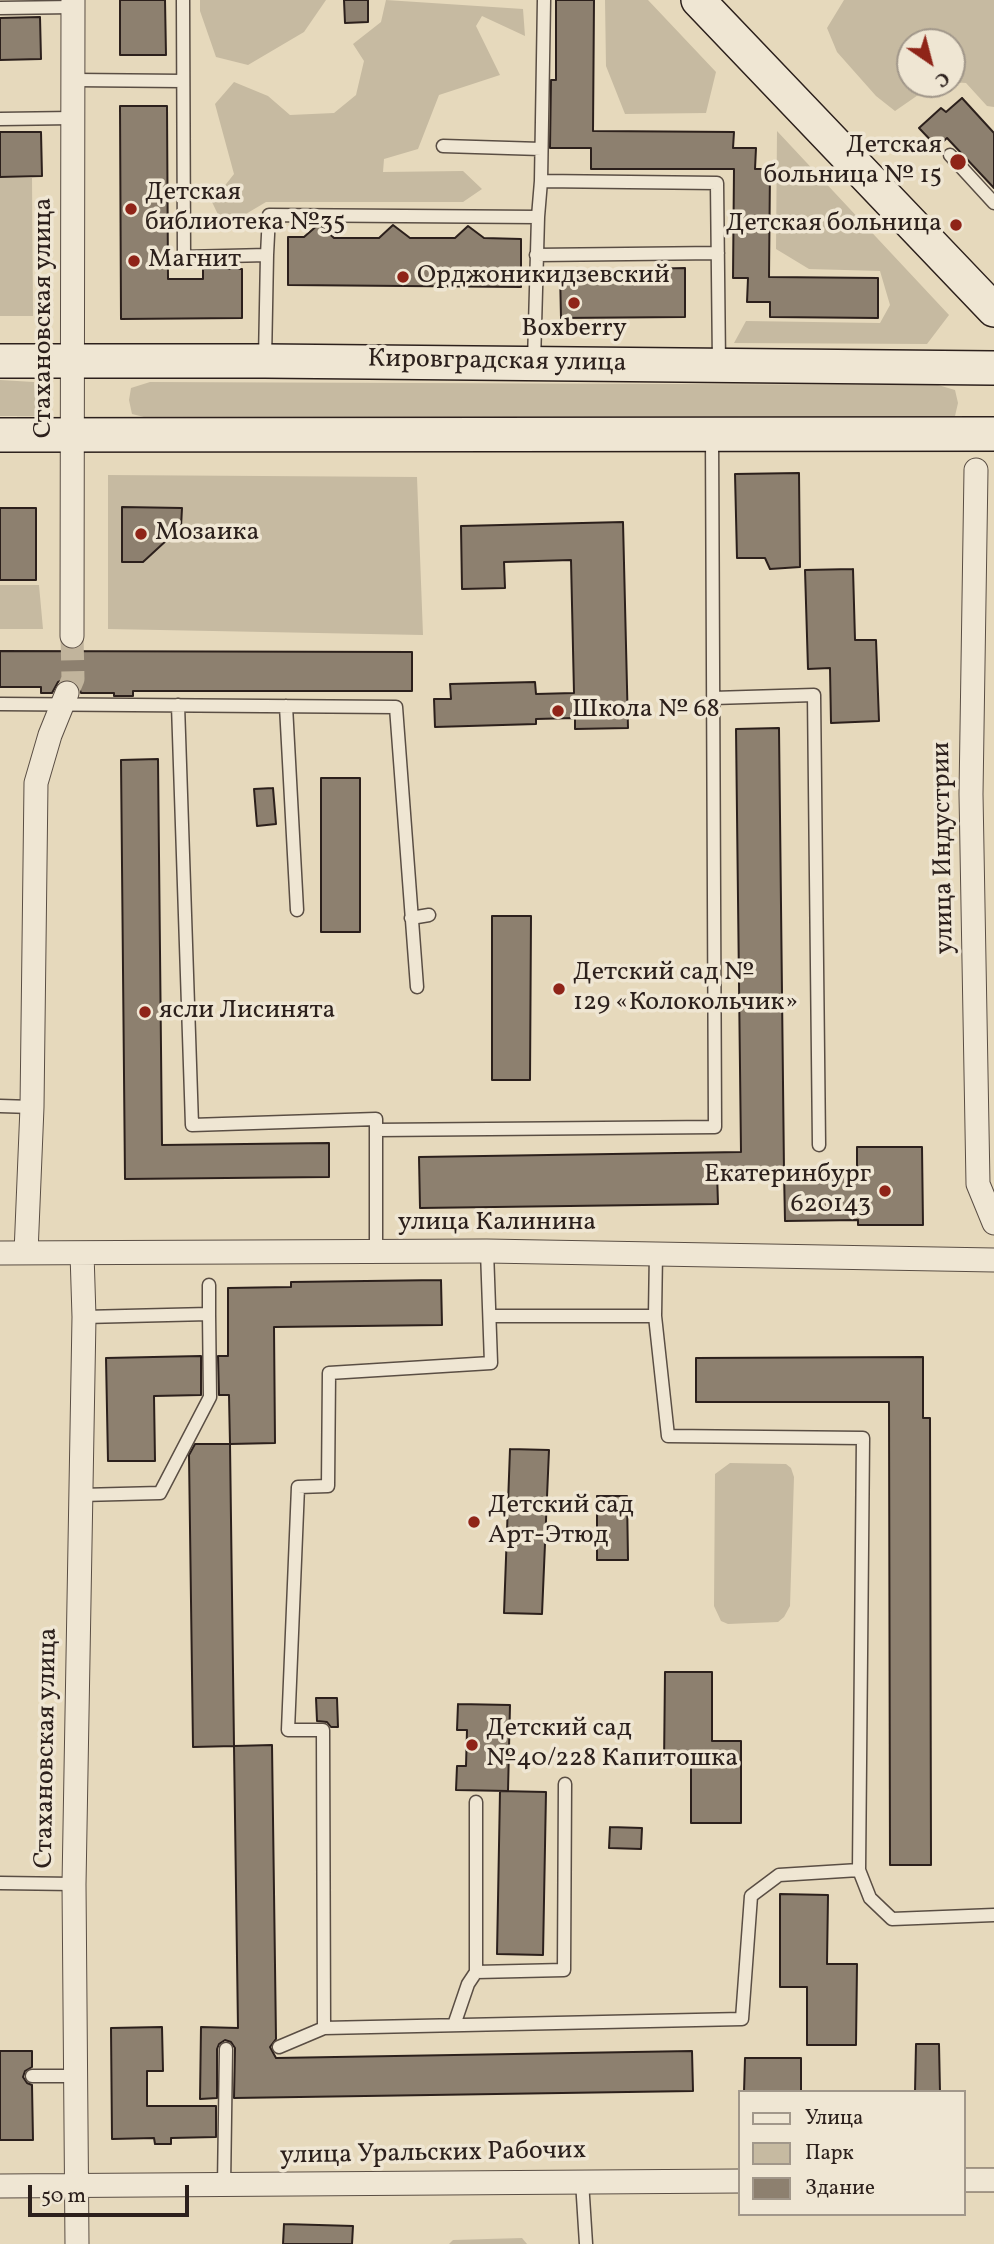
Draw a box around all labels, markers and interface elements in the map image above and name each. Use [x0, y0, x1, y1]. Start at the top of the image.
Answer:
north arrow [896, 28, 966, 98]
text: С [929, 64, 954, 93]
place label: Детская больница № 15 [764, 131, 942, 192]
marker: Детская больница № 15 [948, 152, 968, 172]
place label: Детская библиотека №35 [145, 178, 346, 240]
street label: Стахановская улица [29, 198, 61, 438]
marker: Детская библиотека №35 [123, 201, 139, 217]
place label: Детская больница [726, 209, 942, 241]
marker: Детская больница [948, 217, 964, 233]
place label: Магнит [148, 245, 241, 277]
marker: Магнит [126, 253, 142, 269]
place label: Орджоникидзевский [417, 261, 670, 293]
marker: Орджоникидзевский [395, 269, 411, 285]
marker: Boxberry [566, 295, 582, 311]
place label: Boxberry [521, 314, 627, 346]
street label: Кировградская улица [367, 345, 627, 381]
place label: Мозаика [155, 518, 259, 550]
marker: Мозаика [133, 526, 149, 542]
place label: Школа № 68 [572, 695, 720, 727]
marker: Школа № 68 [550, 703, 566, 719]
street label: улица Индустрии [928, 741, 962, 955]
place label: Детский сад № 129 «Колокольчик» [573, 958, 798, 1020]
marker: Детский сад № 129 «Колокольчик» [551, 981, 567, 997]
place label: ясли Лисинята [159, 996, 335, 1028]
marker: ясли Лисинята [137, 1004, 153, 1020]
place label: Екатеринбург 620143 [704, 1160, 871, 1222]
marker: Екатеринбург 620143 [877, 1183, 893, 1199]
street label: улица Калинина [398, 1208, 596, 1240]
place label: Детский сад Арт-Этюд [488, 1491, 634, 1552]
marker: Детский сад Арт-Этюд [466, 1514, 482, 1530]
street label: Стахановская улица [30, 1627, 66, 1869]
place label: Детский сад №40/228 Капитошка [486, 1714, 738, 1776]
marker: Детский сад №40/228 Капитошка [464, 1737, 480, 1753]
legend [738, 2090, 966, 2216]
text: Улица [805, 2104, 863, 2133]
street label: улица Уральских Рабочих [280, 2137, 586, 2173]
text: Парк [805, 2139, 854, 2168]
scale bar [32, 2170, 192, 2214]
text: Здание [805, 2174, 875, 2203]
text: 50 m [41, 2182, 86, 2211]

